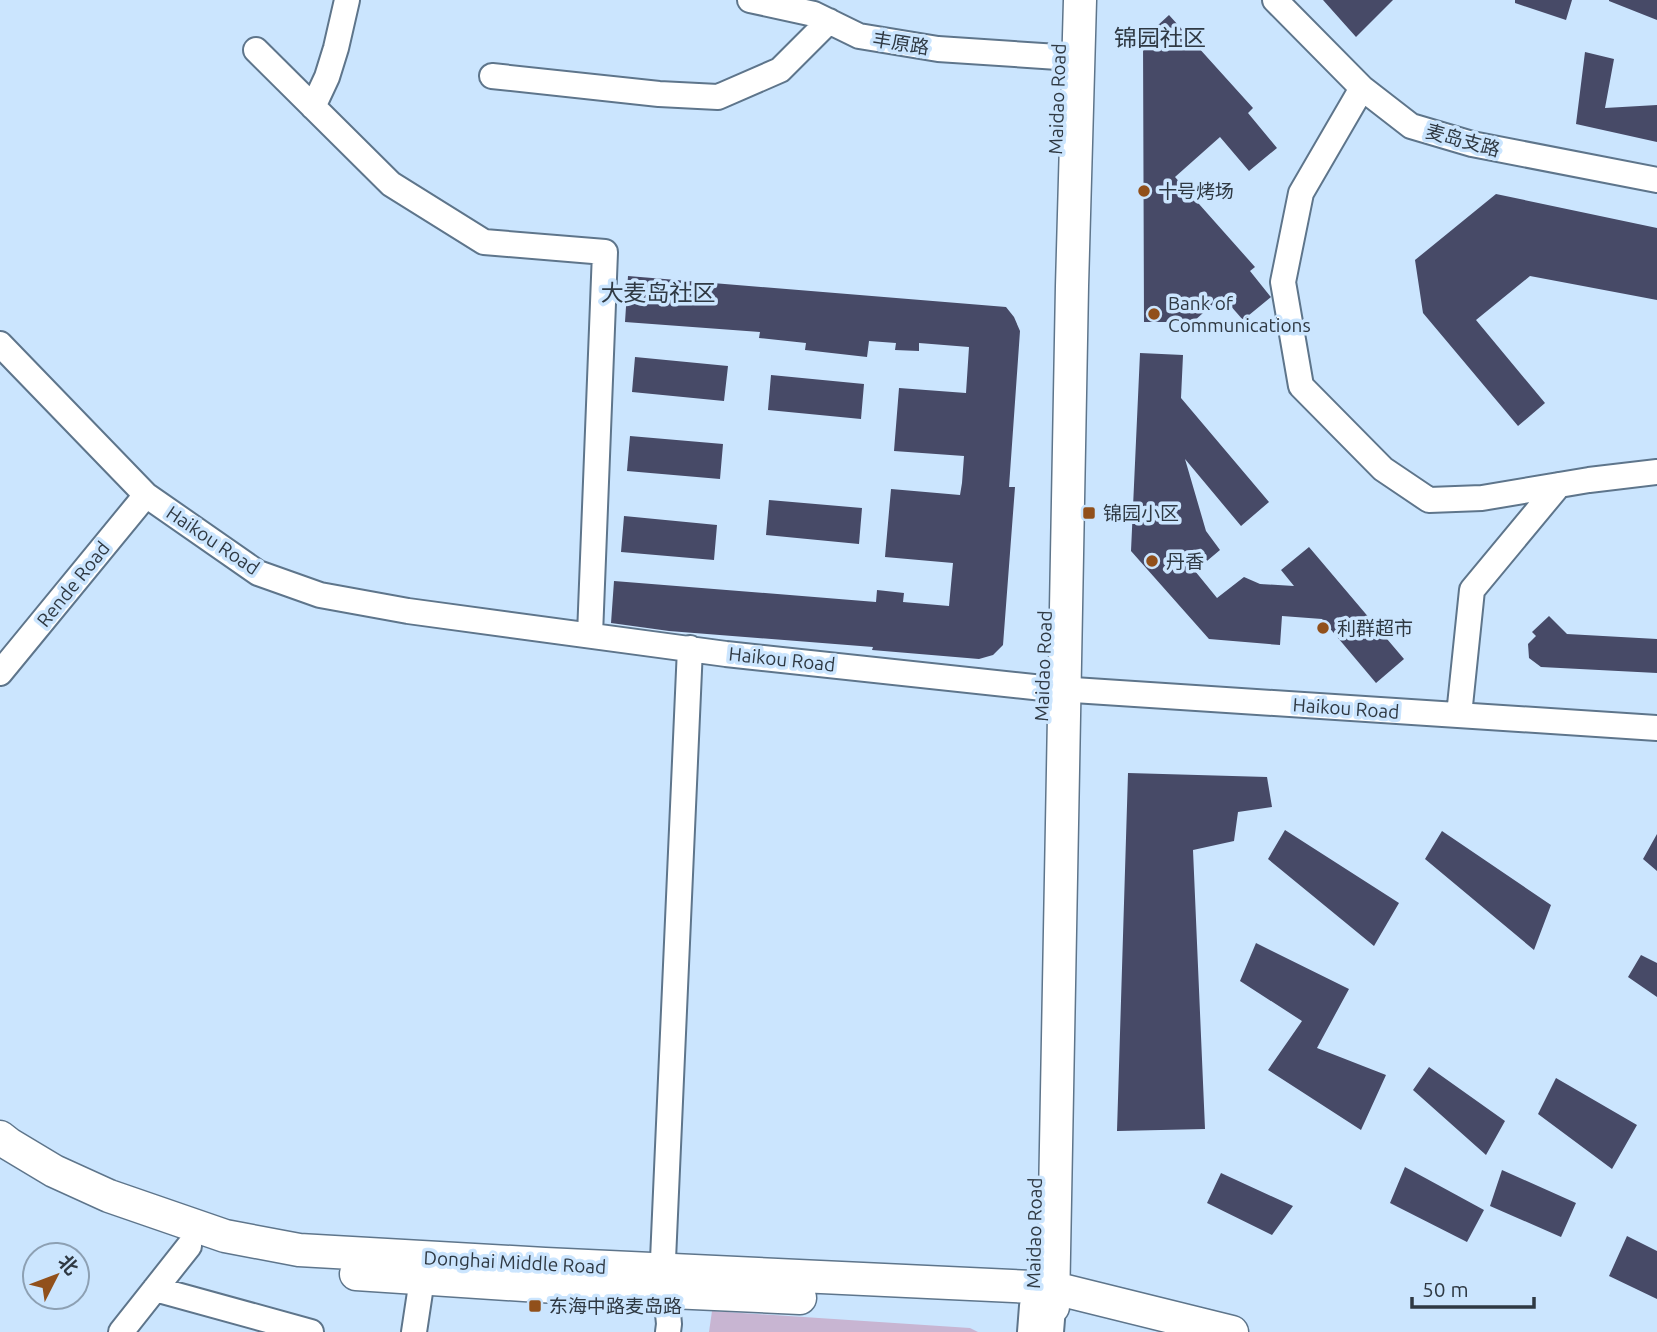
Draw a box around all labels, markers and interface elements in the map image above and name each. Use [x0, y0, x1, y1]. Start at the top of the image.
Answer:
district label: 锦园社区 [1114, 25, 1206, 50]
street label: 丰原路 [871, 28, 931, 58]
street label: Maidao Road [1044, 43, 1070, 155]
street label: 麦岛支路 [1423, 120, 1503, 160]
place label: 十号烤场 [1158, 180, 1234, 202]
marker: 十号烤场 [1136, 183, 1152, 199]
district label: 大麦岛社区 [601, 280, 716, 305]
place label: Bank of Communications [1168, 292, 1311, 336]
marker: Bank of Communications [1146, 306, 1162, 322]
street label: Haikou Road [163, 501, 263, 579]
place label: 锦园小区 [1103, 502, 1179, 524]
marker: 锦园小区 [1081, 505, 1097, 521]
street label: Rende Road [32, 537, 114, 631]
place label: 丹香 [1166, 550, 1204, 572]
marker: 丹香 [1144, 553, 1160, 569]
street label: Maidao Road [1030, 610, 1056, 722]
place label: 利群超市 [1337, 617, 1413, 639]
marker: 利群超市 [1315, 620, 1331, 636]
street label: Haikou Road [728, 642, 836, 676]
street label: Haikou Road [1292, 693, 1400, 723]
street label: Maidao Road [1022, 1177, 1046, 1289]
north arrow [21, 1241, 91, 1311]
street label: Donghai Middle Road [423, 1246, 607, 1278]
text: 北 [54, 1250, 83, 1279]
scale bar [1412, 1266, 1534, 1310]
text: 50 m [1422, 1277, 1469, 1301]
place label: 东海中路麦岛路 [549, 1295, 682, 1317]
marker: 东海中路麦岛路 [527, 1298, 543, 1314]

